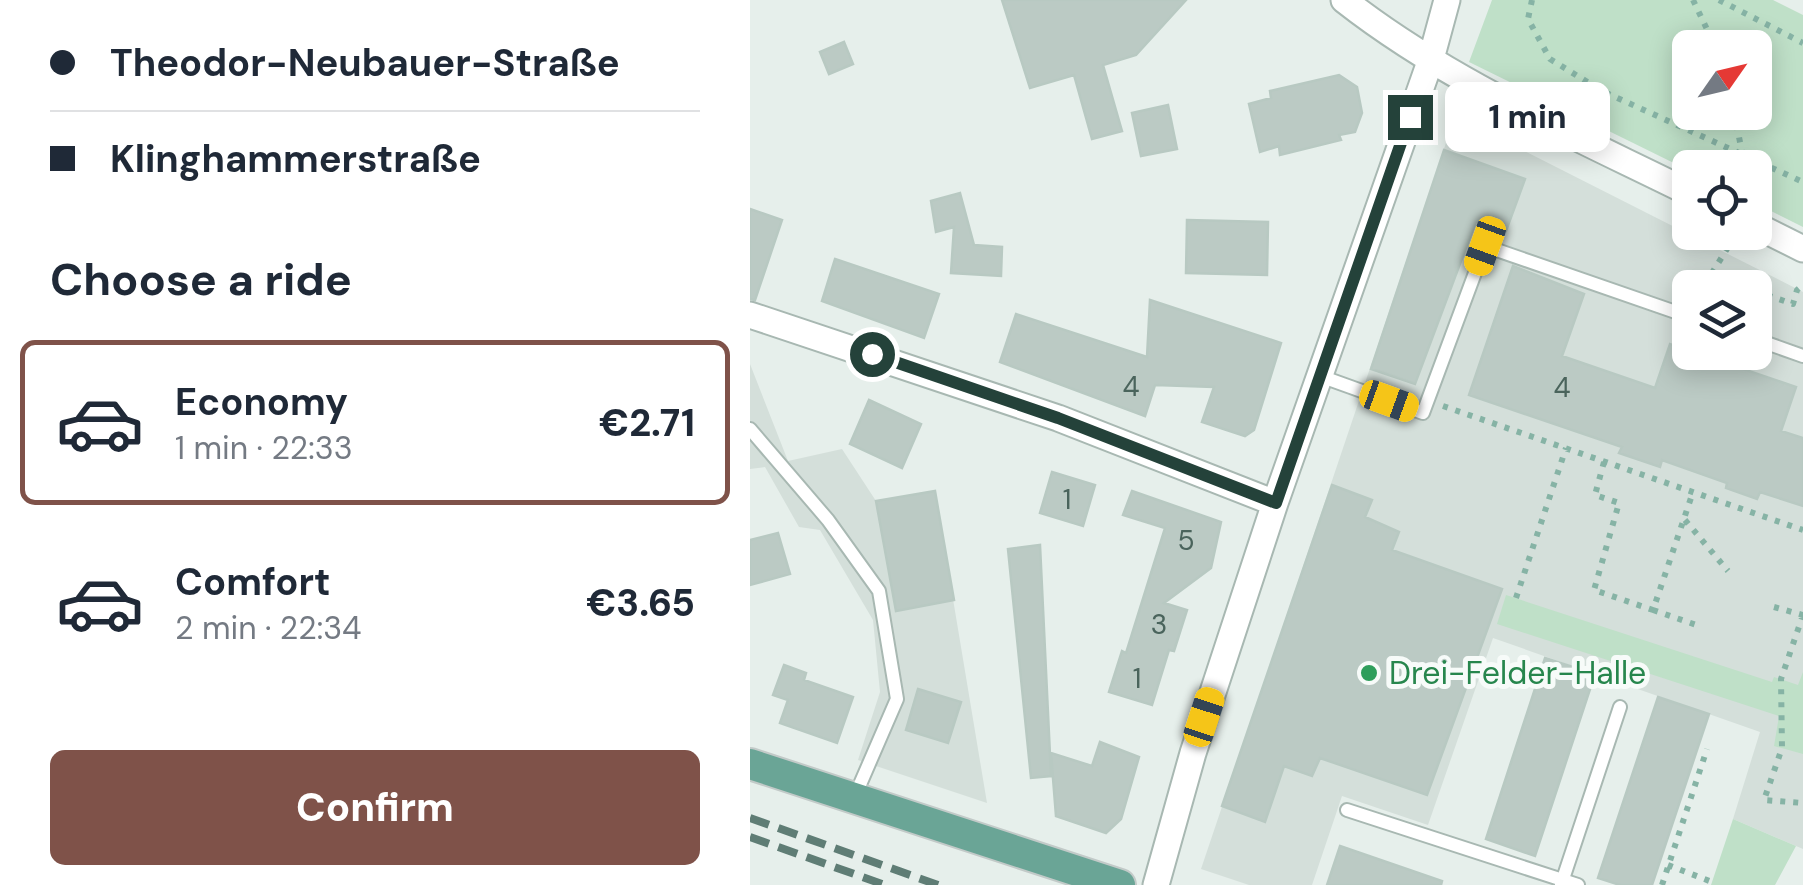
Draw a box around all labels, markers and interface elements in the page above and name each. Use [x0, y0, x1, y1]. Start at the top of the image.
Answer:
north arrow [1672, 30, 1772, 130]
map controls [1672, 30, 1772, 370]
text: Theodor-Neubauer-Straße [110, 38, 620, 88]
callout: 1 min [1445, 82, 1610, 152]
route end [1388, 95, 1433, 140]
text: 1 min [1488, 96, 1567, 138]
text: Klinghammerstraße [110, 134, 481, 184]
button: locate [1672, 150, 1772, 250]
car [1461, 213, 1509, 279]
text: Choose a ride [50, 250, 352, 309]
button: layers [1672, 270, 1772, 370]
route start [850, 332, 895, 377]
house number: 4 [1123, 368, 1140, 405]
house number: 4 [1554, 369, 1571, 406]
text: Economy [175, 377, 348, 427]
car [1356, 377, 1422, 425]
icon: car [55, 378, 145, 468]
text: €2.71 [599, 398, 695, 448]
text: 1 min · 22:33 [175, 427, 353, 469]
house number: 1 [1063, 481, 1071, 518]
house number: 5 [1177, 522, 1195, 559]
text: Comfort [175, 557, 331, 607]
icon: car [55, 558, 145, 648]
text: €3.65 [586, 578, 695, 628]
house number: 3 [1151, 606, 1167, 643]
text: 2 min · 22:34 [175, 607, 362, 649]
place label: Drei-Felder-Halle [1389, 652, 1646, 694]
house number: 1 [1133, 660, 1141, 697]
marker: Drei-Felder-Halle [1358, 662, 1380, 684]
car [1180, 684, 1228, 750]
button: Confirm [50, 750, 700, 865]

